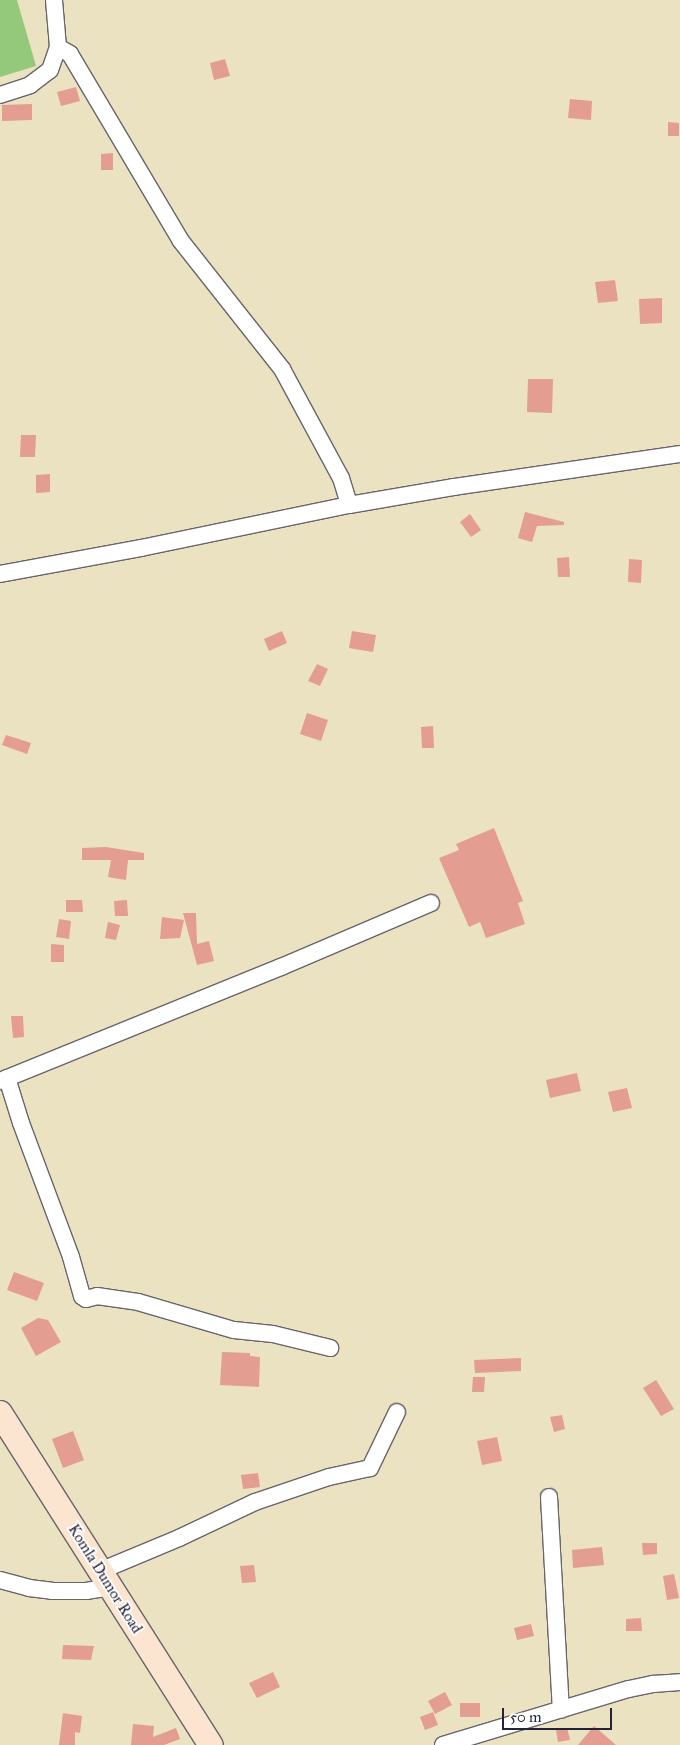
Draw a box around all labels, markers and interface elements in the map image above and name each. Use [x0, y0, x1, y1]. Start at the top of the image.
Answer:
street label: Komla Dumor Road [64, 1521, 146, 1637]
scale bar [505, 1698, 615, 1730]
text: 50 m [510, 1708, 542, 1726]

